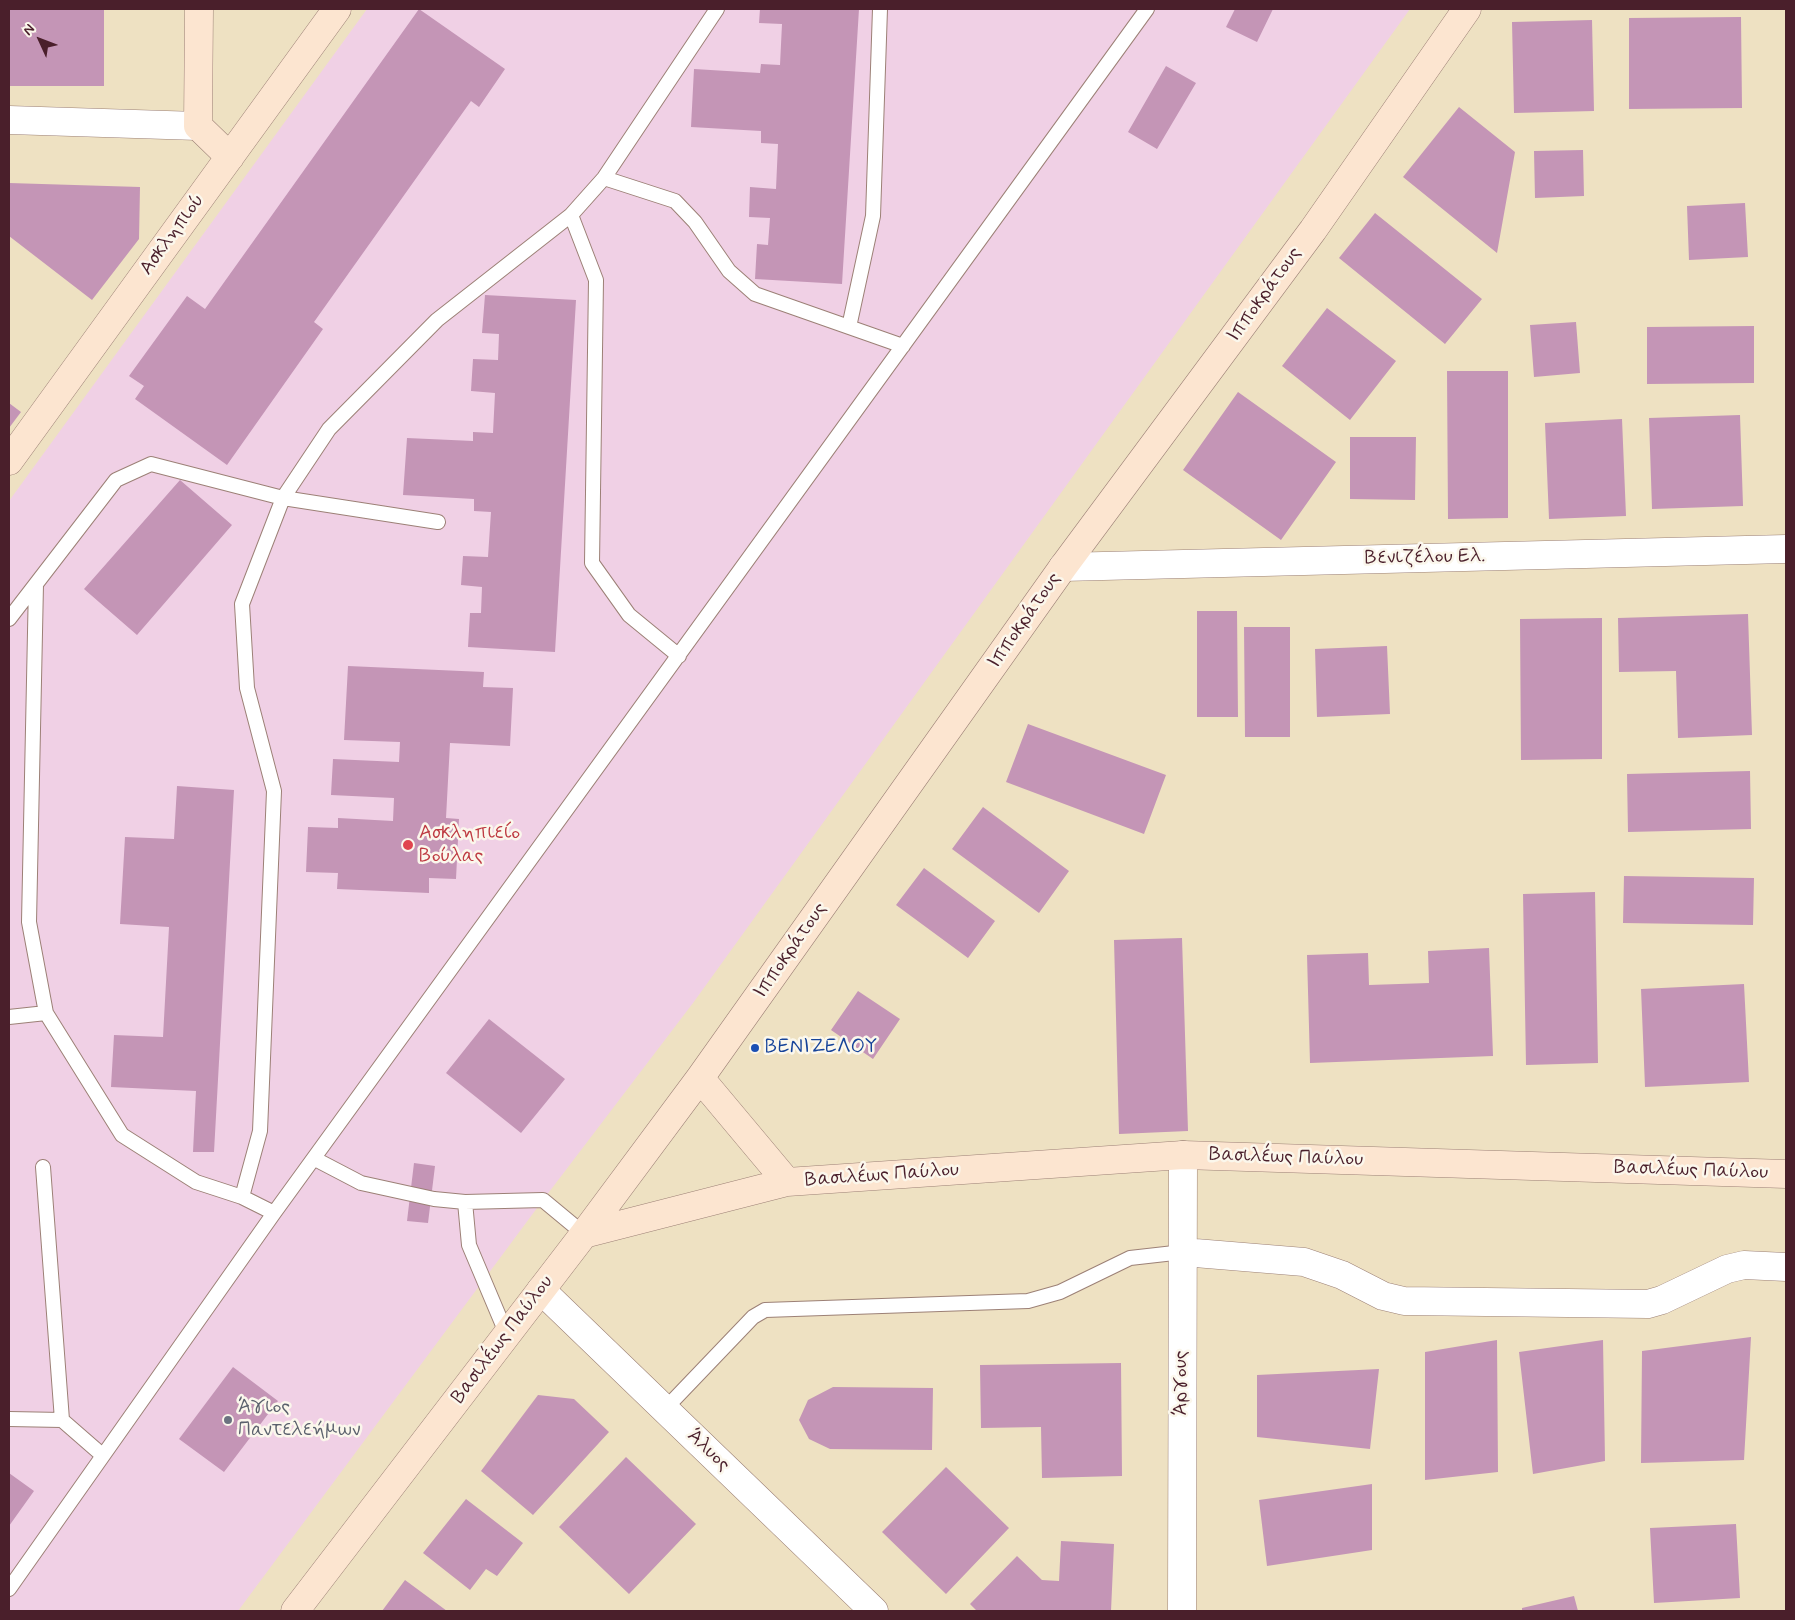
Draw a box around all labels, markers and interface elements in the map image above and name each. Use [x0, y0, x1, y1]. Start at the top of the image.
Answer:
north arrow [15, 15, 65, 65]
text: N [19, 20, 39, 39]
street label: Ασκληπιού [135, 190, 211, 280]
street label: Ιπποκράτους [1222, 243, 1308, 347]
street label: Βενιζέλου Ελ. [1365, 545, 1485, 571]
street label: Ιπποκράτους [983, 568, 1067, 674]
place label: Ασκληπιείο Βούλας [419, 822, 520, 869]
marker: Ασκληπιείο Βούλας [401, 838, 415, 852]
street label: Ιπποκράτους [749, 898, 833, 1004]
place label: ΒΕΝΙΖΕΛΟΥ [765, 1036, 877, 1060]
marker: ΒΕΝΙΖΕΛΟΥ [749, 1042, 761, 1054]
street label: Βασιλέως Παύλου [1208, 1143, 1364, 1173]
street label: Βασιλέως Παύλου [1613, 1156, 1769, 1186]
street label: Βασιλέως Παύλου [804, 1159, 960, 1193]
street label: Βασιλέως Παύλου [447, 1271, 559, 1409]
street label: Άργους [1170, 1351, 1194, 1415]
place label: Άγιος Παντελεήμων [238, 1396, 361, 1443]
marker: Άγιος Παντελεήμων [222, 1414, 234, 1426]
street label: Άλυος [681, 1425, 735, 1477]

